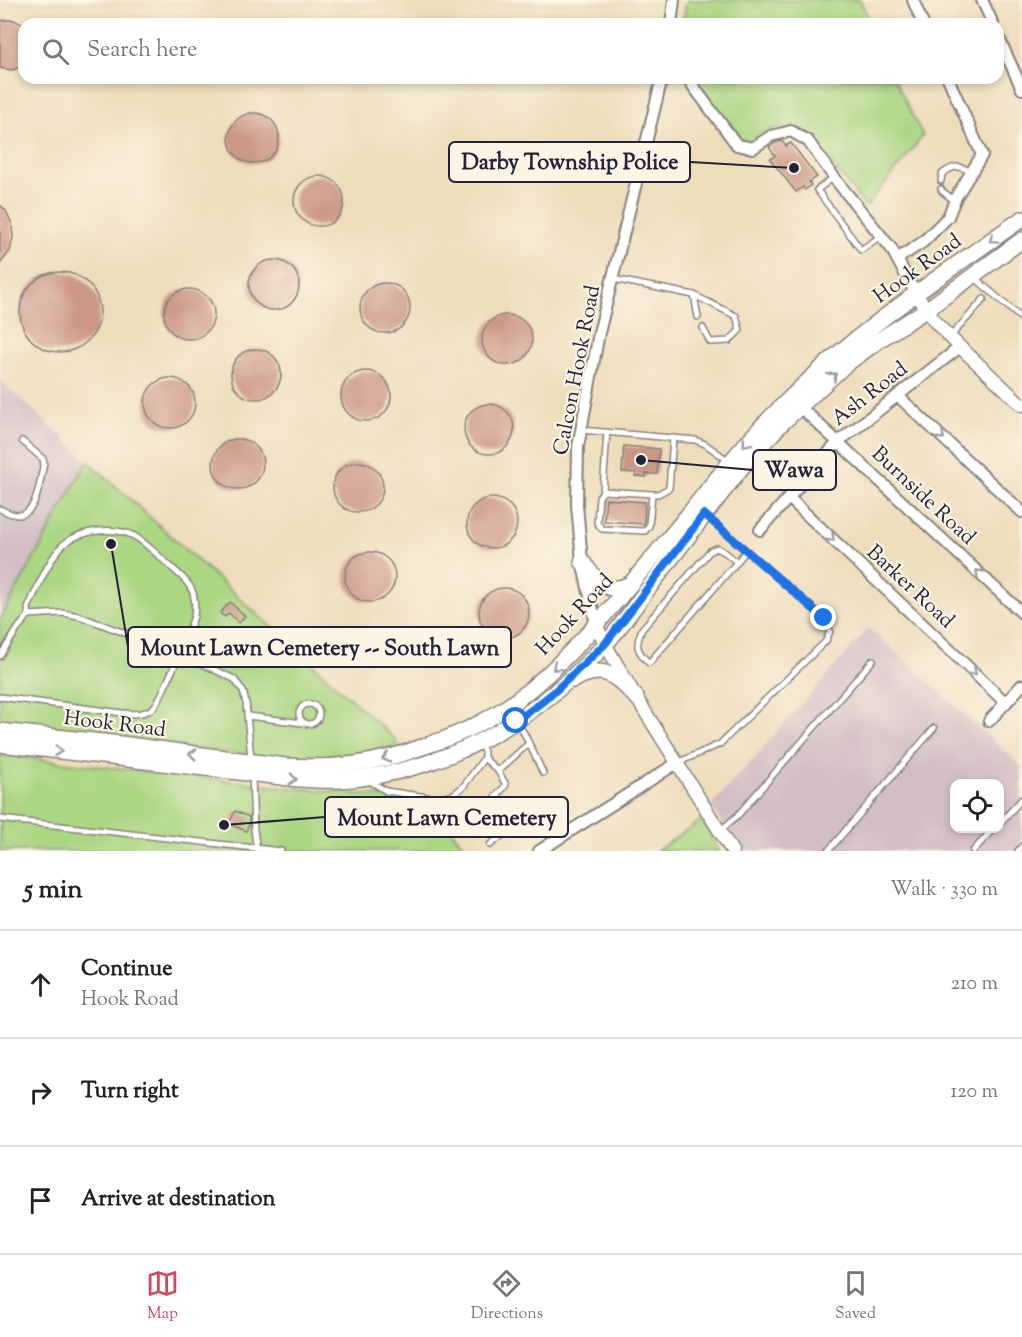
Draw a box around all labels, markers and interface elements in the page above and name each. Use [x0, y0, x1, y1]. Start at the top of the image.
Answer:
search box [18, 18, 1004, 84]
icon: search [39, 35, 72, 68]
text: Search here [87, 35, 197, 67]
callout: Darby Township Police [449, 142, 690, 182]
text: Darby Township Police [461, 148, 679, 180]
street label: Hook Road [868, 227, 969, 312]
one-way arrow [989, 232, 1000, 243]
street label: Calcon Hook Road [547, 283, 609, 458]
street label: Ash Road [826, 355, 915, 434]
one-way arrow [826, 372, 836, 383]
one-way arrow [934, 429, 945, 440]
one-way arrow [742, 436, 753, 447]
street label: Burnside Road [864, 440, 982, 553]
callout: Wawa [753, 450, 836, 490]
text: Wawa [764, 456, 825, 488]
one-way arrow [825, 531, 835, 542]
street label: Barker Road [859, 539, 960, 636]
street label: Hook Road [530, 568, 622, 663]
one-way arrow [975, 569, 986, 580]
route end [810, 604, 836, 630]
callout: Mount Lawn Cemetery -- South Lawn [128, 627, 511, 667]
text: Mount Lawn Cemetery -- South Lawn [140, 634, 500, 666]
one-way arrow [552, 660, 563, 671]
one-way arrow [966, 664, 977, 675]
street label: Hook Road [62, 704, 168, 746]
route start [502, 707, 528, 733]
one-way arrow [54, 744, 63, 757]
one-way arrow [188, 748, 198, 760]
one-way arrow [382, 751, 392, 764]
one-way arrow [289, 772, 298, 785]
map controls [950, 779, 1004, 833]
button: locate [950, 779, 1004, 833]
callout: Mount Lawn Cemetery [325, 797, 568, 837]
text: Mount Lawn Cemetery [337, 804, 557, 836]
text: 5 min [24, 872, 83, 909]
text: Walk · 330 m [890, 876, 998, 905]
text: Continue [81, 954, 172, 986]
icon: ahead [24, 968, 57, 1001]
text: 210 m [951, 970, 998, 999]
text: Hook Road [81, 986, 179, 1015]
icon: right [24, 1076, 57, 1109]
text: Turn right [81, 1076, 178, 1108]
text: 120 m [950, 1078, 998, 1107]
icon: arrive [24, 1184, 57, 1217]
text: Arrive at destination [81, 1184, 276, 1216]
tab: Map [146, 1267, 179, 1326]
tab: Directions [471, 1267, 543, 1326]
tab: Saved [835, 1267, 876, 1326]

